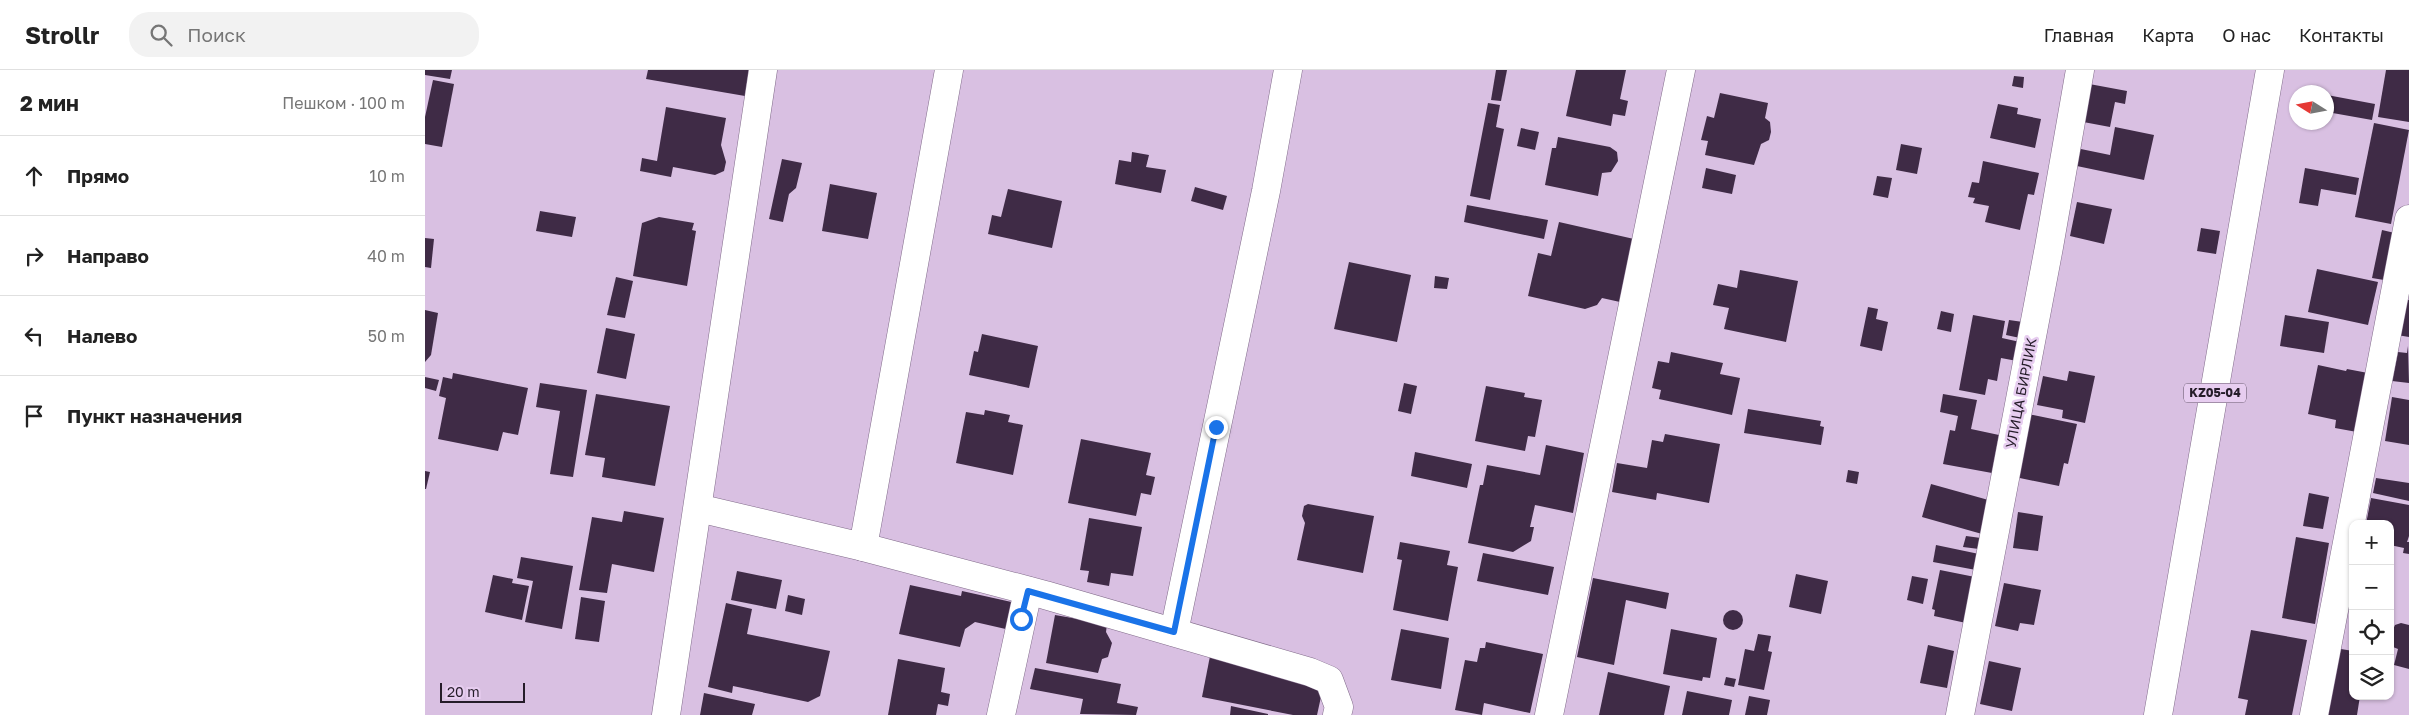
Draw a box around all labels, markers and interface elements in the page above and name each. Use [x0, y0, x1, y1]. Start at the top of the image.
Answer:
search box [129, 12, 479, 57]
text: Strollr [25, 20, 99, 49]
icon: search [147, 21, 175, 49]
text: Поиск [187, 23, 246, 46]
text: Главная [2044, 24, 2114, 46]
text: Карта [2142, 24, 2194, 46]
text: О нас [2222, 24, 2271, 46]
text: Контакты [2299, 24, 2384, 46]
north arrow [2289, 85, 2334, 130]
text: 2 мин [20, 90, 79, 116]
text: Пешком · 100 m [282, 93, 405, 113]
icon: ahead [20, 162, 48, 190]
text: Прямо [67, 164, 129, 187]
text: 10 m [369, 166, 405, 186]
icon: right [20, 242, 48, 270]
text: Направо [67, 244, 149, 267]
text: 40 m [367, 246, 405, 266]
icon: left [20, 322, 48, 350]
text: Налево [67, 324, 137, 347]
text: 50 m [368, 326, 405, 346]
street label: УЛИЦА БИРЛИК [2001, 336, 2040, 450]
road number: KZ05-04 [2184, 384, 2246, 402]
icon: arrive [20, 402, 48, 430]
text: Пункт назначения [67, 404, 242, 427]
route end [1205, 416, 1228, 439]
map controls [2349, 520, 2394, 700]
button: + [2349, 520, 2394, 565]
button: − [2349, 565, 2394, 610]
route start [1010, 608, 1033, 631]
button: locate [2349, 610, 2394, 655]
button: layers [2349, 655, 2394, 700]
scale bar [440, 680, 525, 703]
text: 20 m [447, 683, 480, 700]

